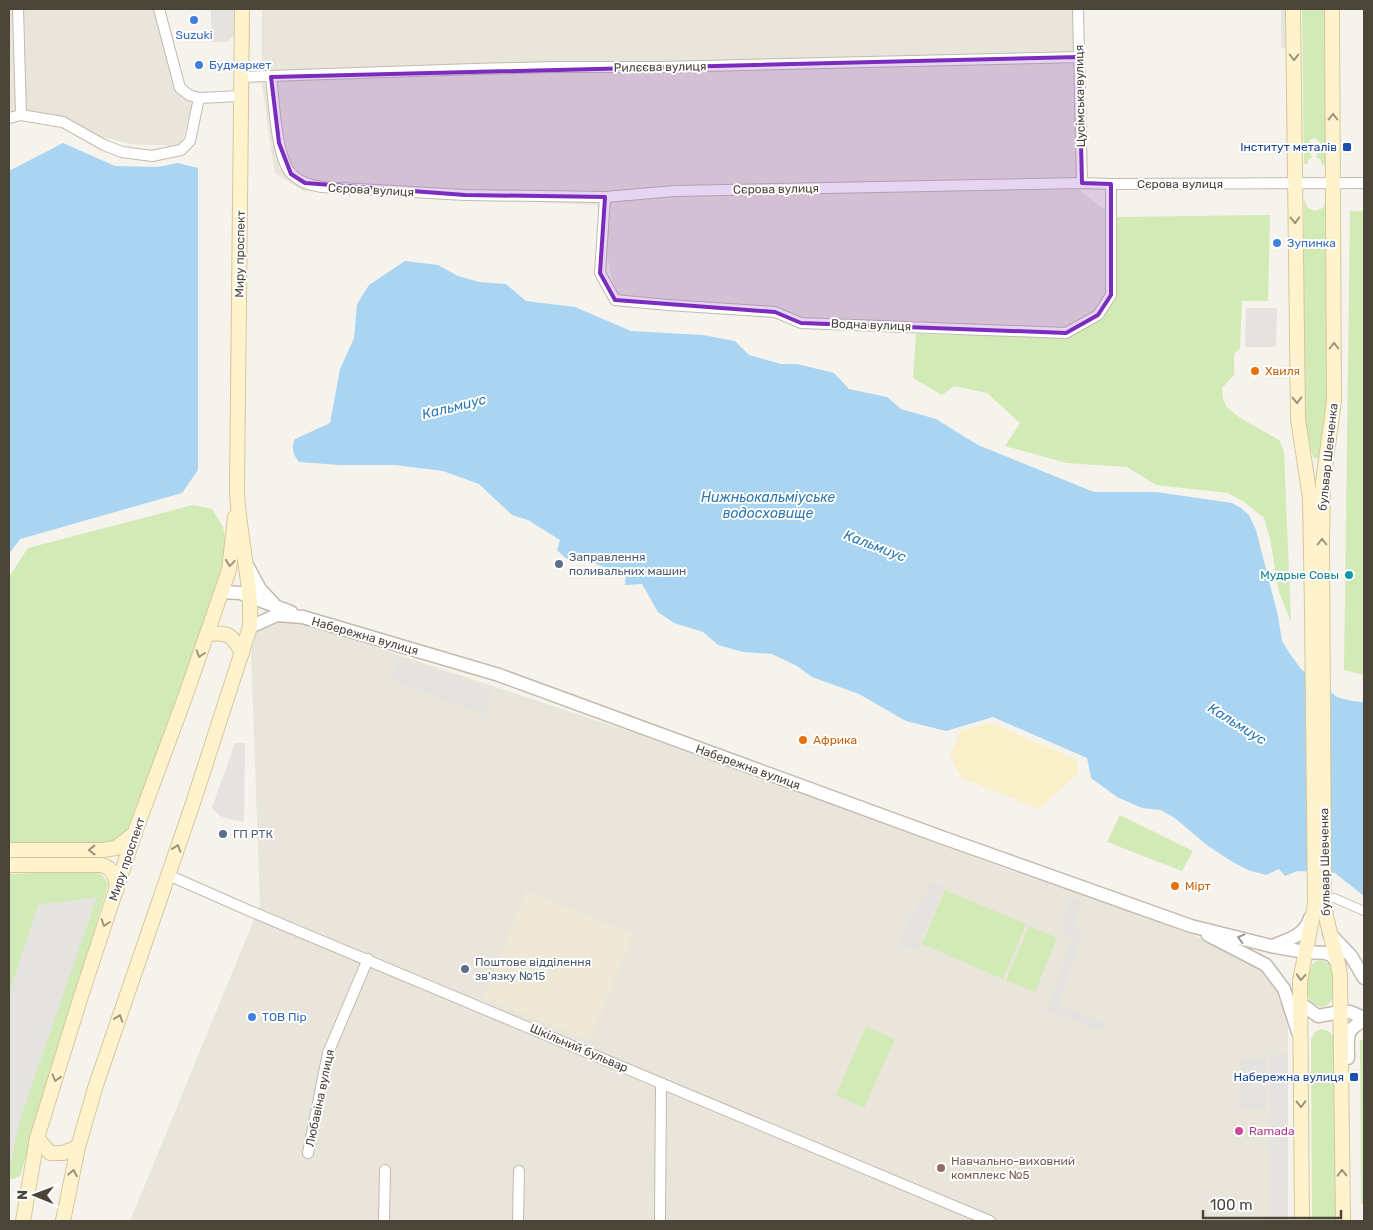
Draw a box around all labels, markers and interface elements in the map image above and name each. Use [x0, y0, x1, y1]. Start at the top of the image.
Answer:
marker: Suzuki [188, 14, 200, 26]
place label: Suzuki [175, 28, 213, 42]
street label: Цусімська вулиця [1072, 45, 1088, 147]
one-way arrow [1289, 54, 1299, 62]
place label: Будмаркет [209, 58, 271, 72]
marker: Будмаркет [193, 59, 205, 71]
street label: Рилєєва вулиця [614, 59, 706, 75]
one-way arrow [1328, 112, 1338, 120]
place label: Інститут металів [1240, 140, 1337, 154]
marker: Інститут металів [1341, 141, 1353, 153]
street label: Сєрова вулиця [1137, 177, 1223, 191]
street label: Сєрова вулиця [328, 181, 414, 199]
street label: Сєрова вулиця [733, 181, 819, 197]
street label: Миру проспект [232, 210, 248, 298]
one-way arrow [1290, 216, 1300, 224]
place label: Зупинка [1287, 236, 1336, 250]
marker: Зупинка [1271, 237, 1283, 249]
street label: Водна вулиця [831, 317, 911, 333]
one-way arrow [1329, 341, 1339, 349]
place label: Хвиля [1265, 364, 1300, 378]
marker: Хвиля [1249, 365, 1261, 377]
water label: Кальмиус [420, 391, 488, 423]
one-way arrow [1292, 396, 1302, 404]
street label: бульвар Шевченка [1315, 402, 1341, 512]
water label: Нижньокальміуське водосховище [701, 489, 835, 522]
water label: Кальмиус [841, 526, 909, 566]
one-way arrow [1317, 538, 1327, 546]
place label: Заправлення поливальних машин [569, 550, 686, 578]
marker: Заправлення поливальних машин [553, 558, 565, 570]
one-way arrow [225, 559, 235, 567]
place label: Мудрые Совы [1260, 568, 1339, 582]
marker: Мудрые Совы [1343, 569, 1355, 581]
street label: Набережна вулиця [310, 614, 420, 658]
one-way arrow [195, 650, 205, 658]
water label: Кальмиус [1205, 699, 1270, 749]
place label: Африка [813, 733, 857, 747]
marker: Африка [797, 734, 809, 746]
street label: Набережна вулиця [694, 742, 802, 792]
street label: бульвар Шевченка [1317, 808, 1333, 916]
street label: Миру проспект [106, 815, 148, 903]
place label: ГП РТК [233, 827, 273, 841]
marker: ГП РТК [217, 828, 229, 840]
one-way arrow [171, 844, 181, 852]
one-way arrow [88, 845, 96, 855]
place label: Мірт [1185, 879, 1211, 893]
marker: Мірт [1169, 880, 1181, 892]
one-way arrow [101, 919, 111, 927]
one-way arrow [1236, 933, 1245, 944]
place label: Поштове відділення зв'язку №15 [475, 955, 591, 983]
marker: Поштове відділення зв'язку №15 [459, 963, 471, 975]
one-way arrow [1296, 974, 1307, 982]
place label: ТОВ Пір [262, 1010, 307, 1024]
marker: ТОВ Пір [246, 1011, 258, 1023]
one-way arrow [113, 1014, 123, 1023]
street label: Шкільний бульвар [528, 1021, 630, 1075]
street label: Любавіна вулиця [303, 1048, 337, 1148]
place label: Набережна вулиця [1234, 1070, 1344, 1084]
marker: Набережна вулиця [1348, 1071, 1360, 1083]
one-way arrow [51, 1073, 61, 1082]
one-way arrow [1295, 1100, 1306, 1108]
place label: Ramada [1249, 1124, 1295, 1138]
marker: Ramada [1233, 1125, 1245, 1137]
place label: Навчально-виховний комплекс №5 [951, 1154, 1075, 1182]
marker: Навчально-виховний комплекс №5 [935, 1162, 947, 1174]
one-way arrow [1337, 1168, 1348, 1176]
one-way arrow [67, 1169, 77, 1178]
north arrow [10, 1170, 60, 1220]
scale bar [1203, 1188, 1340, 1220]
text: N [14, 1190, 31, 1200]
text: 100 m [1210, 1196, 1252, 1214]

